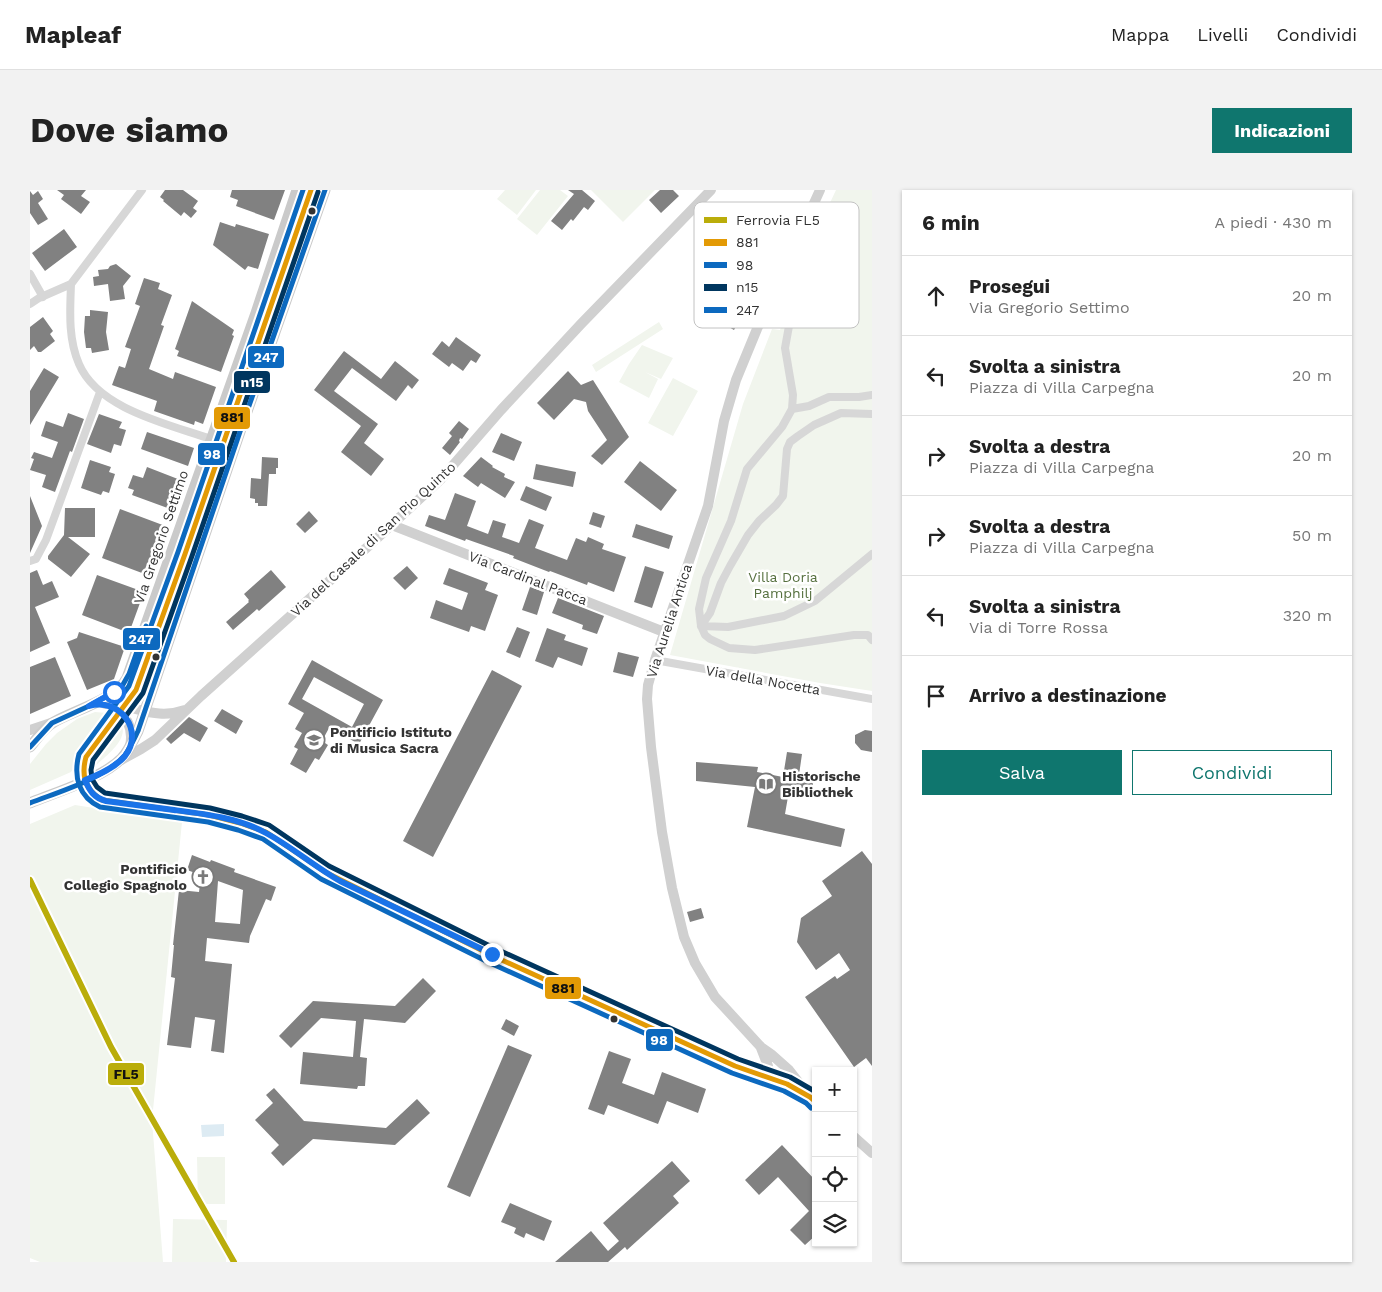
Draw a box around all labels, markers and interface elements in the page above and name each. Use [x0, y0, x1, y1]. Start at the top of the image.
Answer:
text: Mapleaf [25, 21, 121, 49]
text: Mappa [1111, 24, 1169, 45]
text: Livelli [1197, 24, 1248, 45]
text: Condividi [1276, 24, 1357, 45]
button: Indicazioni [1212, 108, 1352, 153]
text: Dove siamo [30, 109, 228, 151]
legend [694, 202, 859, 328]
unlabelled marker [307, 206, 317, 216]
text: 6 min [922, 210, 980, 235]
text: Ferrovia FL5 [736, 212, 820, 228]
text: A piedi · 430 m [1215, 213, 1332, 232]
text: 881 [736, 234, 759, 250]
text: 98 [736, 257, 753, 273]
text: Prosegui [969, 275, 1050, 298]
text: n15 [736, 279, 758, 295]
icon: ahead [922, 282, 950, 310]
text: 20 m [1292, 286, 1332, 305]
text: Via Gregorio Settimo [969, 298, 1130, 317]
text: 247 [736, 302, 760, 318]
line badge: 247 [247, 345, 285, 369]
text: 247 [253, 349, 279, 365]
text: Svolta a sinistra [969, 355, 1120, 378]
icon: left [922, 362, 950, 390]
text: 20 m [1292, 366, 1332, 385]
line badge: n15 [233, 370, 271, 394]
text: n15 [241, 374, 263, 390]
text: Piazza di Villa Carpegna [969, 378, 1154, 397]
line badge: 881 [213, 406, 251, 430]
text: 881 [220, 409, 244, 425]
text: Svolta a destra [969, 435, 1110, 458]
line badge: 98 [197, 442, 226, 466]
icon: right [922, 442, 950, 470]
text: 98 [203, 446, 221, 462]
text: 20 m [1292, 446, 1332, 465]
street label: Via del Casale di San Pio Quinto [287, 458, 459, 620]
text: Piazza di Villa Carpegna [969, 458, 1154, 477]
street label: Via Gregorio Settimo [131, 468, 191, 606]
text: Svolta a destra [969, 515, 1110, 538]
icon: right [922, 522, 950, 550]
text: 50 m [1292, 526, 1332, 545]
text: Piazza di Villa Carpegna [969, 538, 1154, 557]
street label: Via Cardinal Pacca [466, 548, 590, 608]
street label: Via Aurelia Antica [643, 562, 695, 680]
park label: Villa Doria Pamphilj [748, 569, 818, 601]
text: Svolta a sinistra [969, 595, 1120, 618]
icon: left [922, 602, 950, 630]
text: 320 m [1283, 606, 1332, 625]
text: Via di Torre Rossa [969, 618, 1108, 637]
line badge: 247 [122, 627, 161, 651]
text: 247 [128, 631, 154, 647]
unlabelled marker [151, 652, 161, 662]
street label: Via della Nocetta [704, 662, 822, 698]
route start [103, 681, 126, 704]
icon: arrive [922, 682, 950, 710]
text: Arrivo a destinazione [969, 684, 1166, 707]
place label: Pontificio Istituto di Musica Sacra [330, 724, 452, 756]
school or university icon: Pontificio Istituto di Musica Sacra [302, 728, 326, 752]
button: Salva [922, 750, 1122, 795]
button: Condividi [1132, 750, 1332, 795]
place label: Historische Bibliothek [782, 768, 861, 800]
library icon: Historische Bibliothek [754, 772, 778, 796]
place label: Pontificio Collegio Spagnolo [64, 861, 187, 893]
church icon: Pontificio Collegio Spagnolo [191, 865, 215, 889]
route end [481, 943, 504, 966]
line badge: 881 [544, 976, 582, 1000]
text: 881 [551, 980, 575, 996]
unlabelled marker [609, 1014, 619, 1024]
line badge: 98 [645, 1028, 674, 1052]
text: 98 [650, 1032, 668, 1048]
line badge: FL5 [107, 1062, 145, 1086]
text: FL5 [113, 1066, 139, 1082]
map controls [812, 1067, 857, 1247]
button: + [812, 1067, 857, 1112]
button: − [812, 1112, 857, 1157]
button: locate [812, 1157, 857, 1202]
button: layers [812, 1202, 857, 1247]

